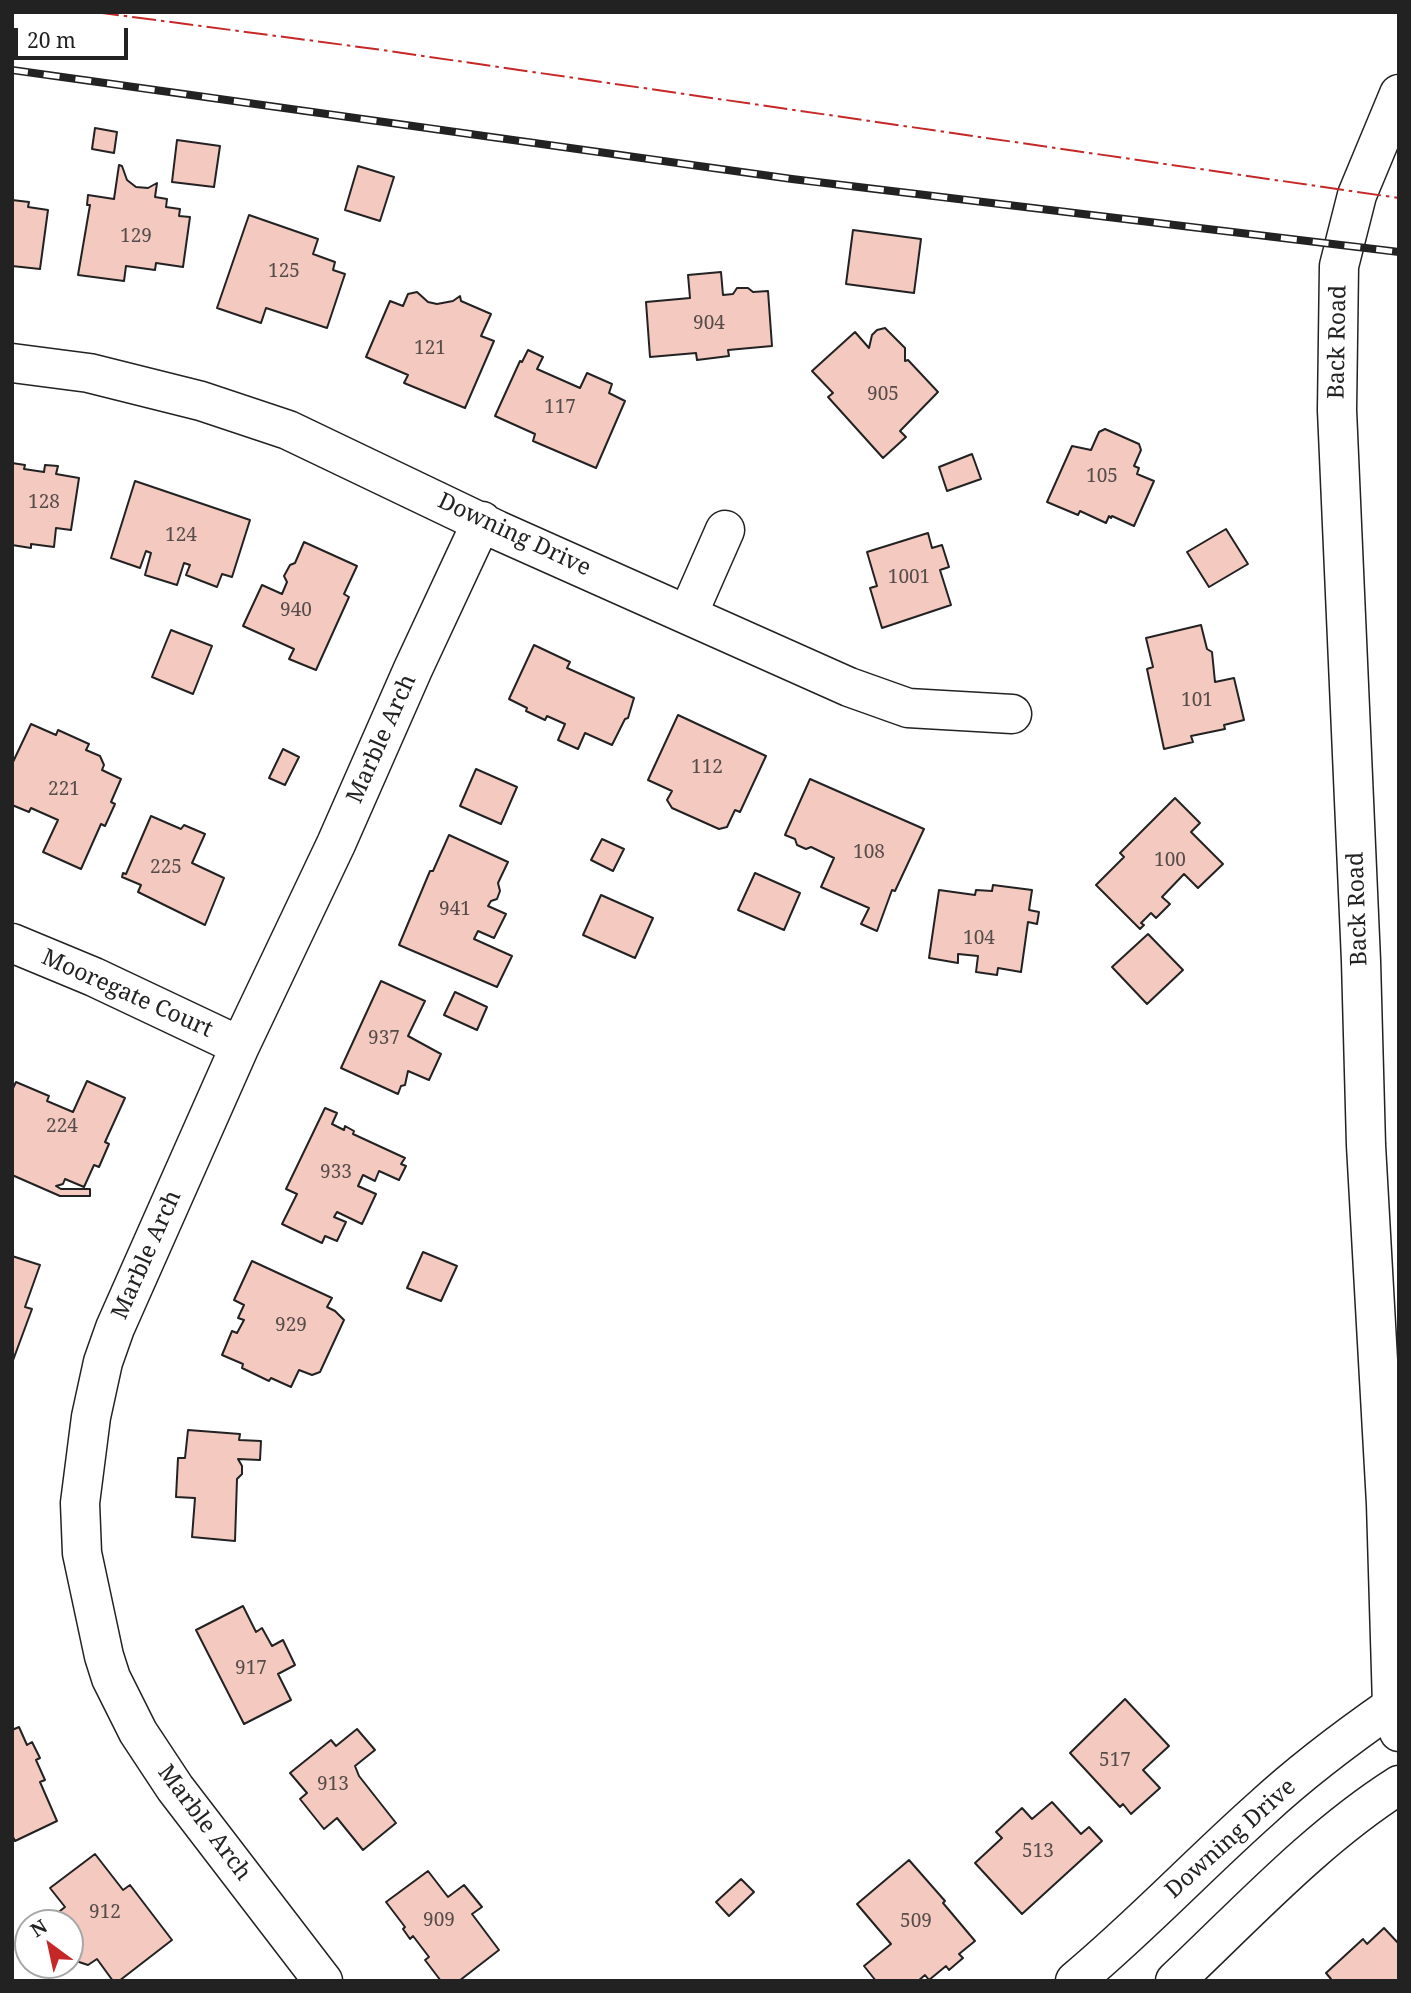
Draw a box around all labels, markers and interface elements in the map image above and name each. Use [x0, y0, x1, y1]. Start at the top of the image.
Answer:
scale bar [18, 14, 131, 58]
text: 20 m [27, 26, 76, 54]
house number: 129 [120, 226, 152, 248]
house number: 125 [268, 261, 300, 283]
street label: Back Road [1323, 285, 1353, 399]
house number: 904 [693, 313, 725, 335]
house number: 121 [414, 338, 446, 360]
house number: 905 [867, 384, 899, 406]
house number: 117 [544, 397, 576, 419]
house number: 105 [1086, 466, 1118, 488]
street label: Downing Drive [433, 487, 595, 583]
house number: 128 [28, 492, 60, 514]
house number: 124 [165, 525, 197, 547]
house number: 1001 [888, 567, 930, 589]
house number: 940 [280, 600, 312, 622]
street label: Marble Arch [341, 670, 423, 808]
house number: 101 [1181, 690, 1213, 712]
house number: 112 [691, 757, 723, 779]
house number: 221 [48, 779, 80, 801]
house number: 108 [853, 842, 885, 864]
house number: 100 [1154, 850, 1186, 872]
street label: Back Road [1342, 851, 1374, 967]
house number: 225 [150, 857, 182, 879]
house number: 941 [439, 899, 471, 921]
house number: 104 [963, 928, 995, 950]
street label: Mooregate Court [37, 944, 217, 1044]
house number: 937 [368, 1028, 400, 1050]
house number: 224 [46, 1116, 78, 1138]
house number: 933 [320, 1162, 352, 1184]
street label: Marble Arch [106, 1186, 188, 1324]
house number: 929 [275, 1315, 307, 1337]
house number: 917 [235, 1658, 267, 1680]
house number: 517 [1099, 1750, 1131, 1772]
street label: Marble Arch [151, 1760, 257, 1886]
street label: Downing Drive [1160, 1773, 1302, 1905]
house number: 913 [317, 1774, 349, 1796]
house number: 513 [1022, 1841, 1054, 1863]
house number: 912 [89, 1902, 121, 1924]
north arrow [14, 1909, 84, 1979]
house number: 909 [423, 1910, 455, 1932]
house number: 509 [900, 1911, 932, 1933]
text: N [25, 1913, 52, 1943]

